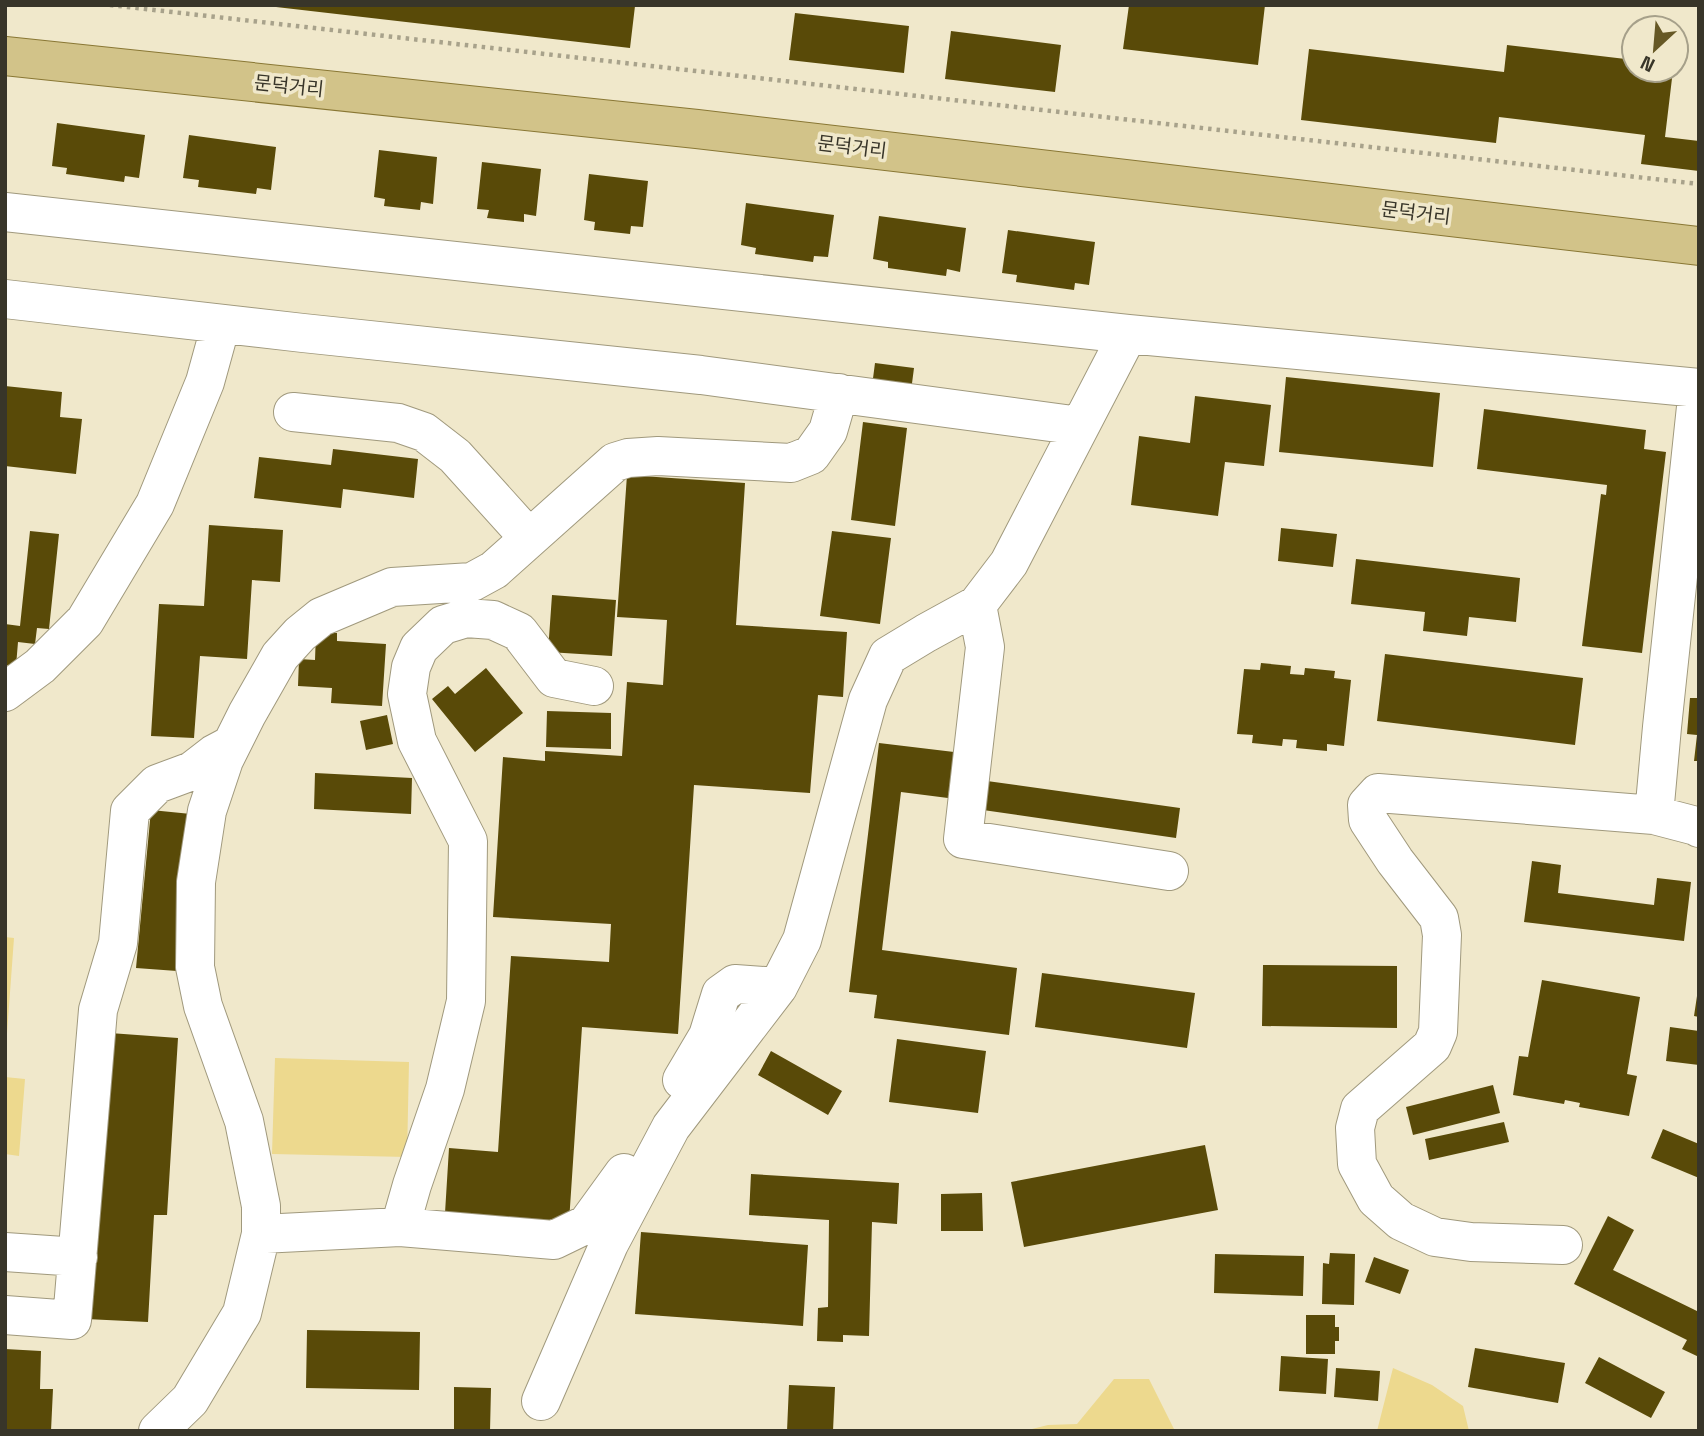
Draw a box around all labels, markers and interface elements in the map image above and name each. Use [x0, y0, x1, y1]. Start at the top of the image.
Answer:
north arrow [1620, 14, 1690, 84]
text: N [1637, 50, 1659, 78]
street label: 문덕거리 [253, 70, 325, 102]
street label: 문덕거리 [816, 130, 888, 164]
street label: 문덕거리 [1380, 196, 1452, 230]

